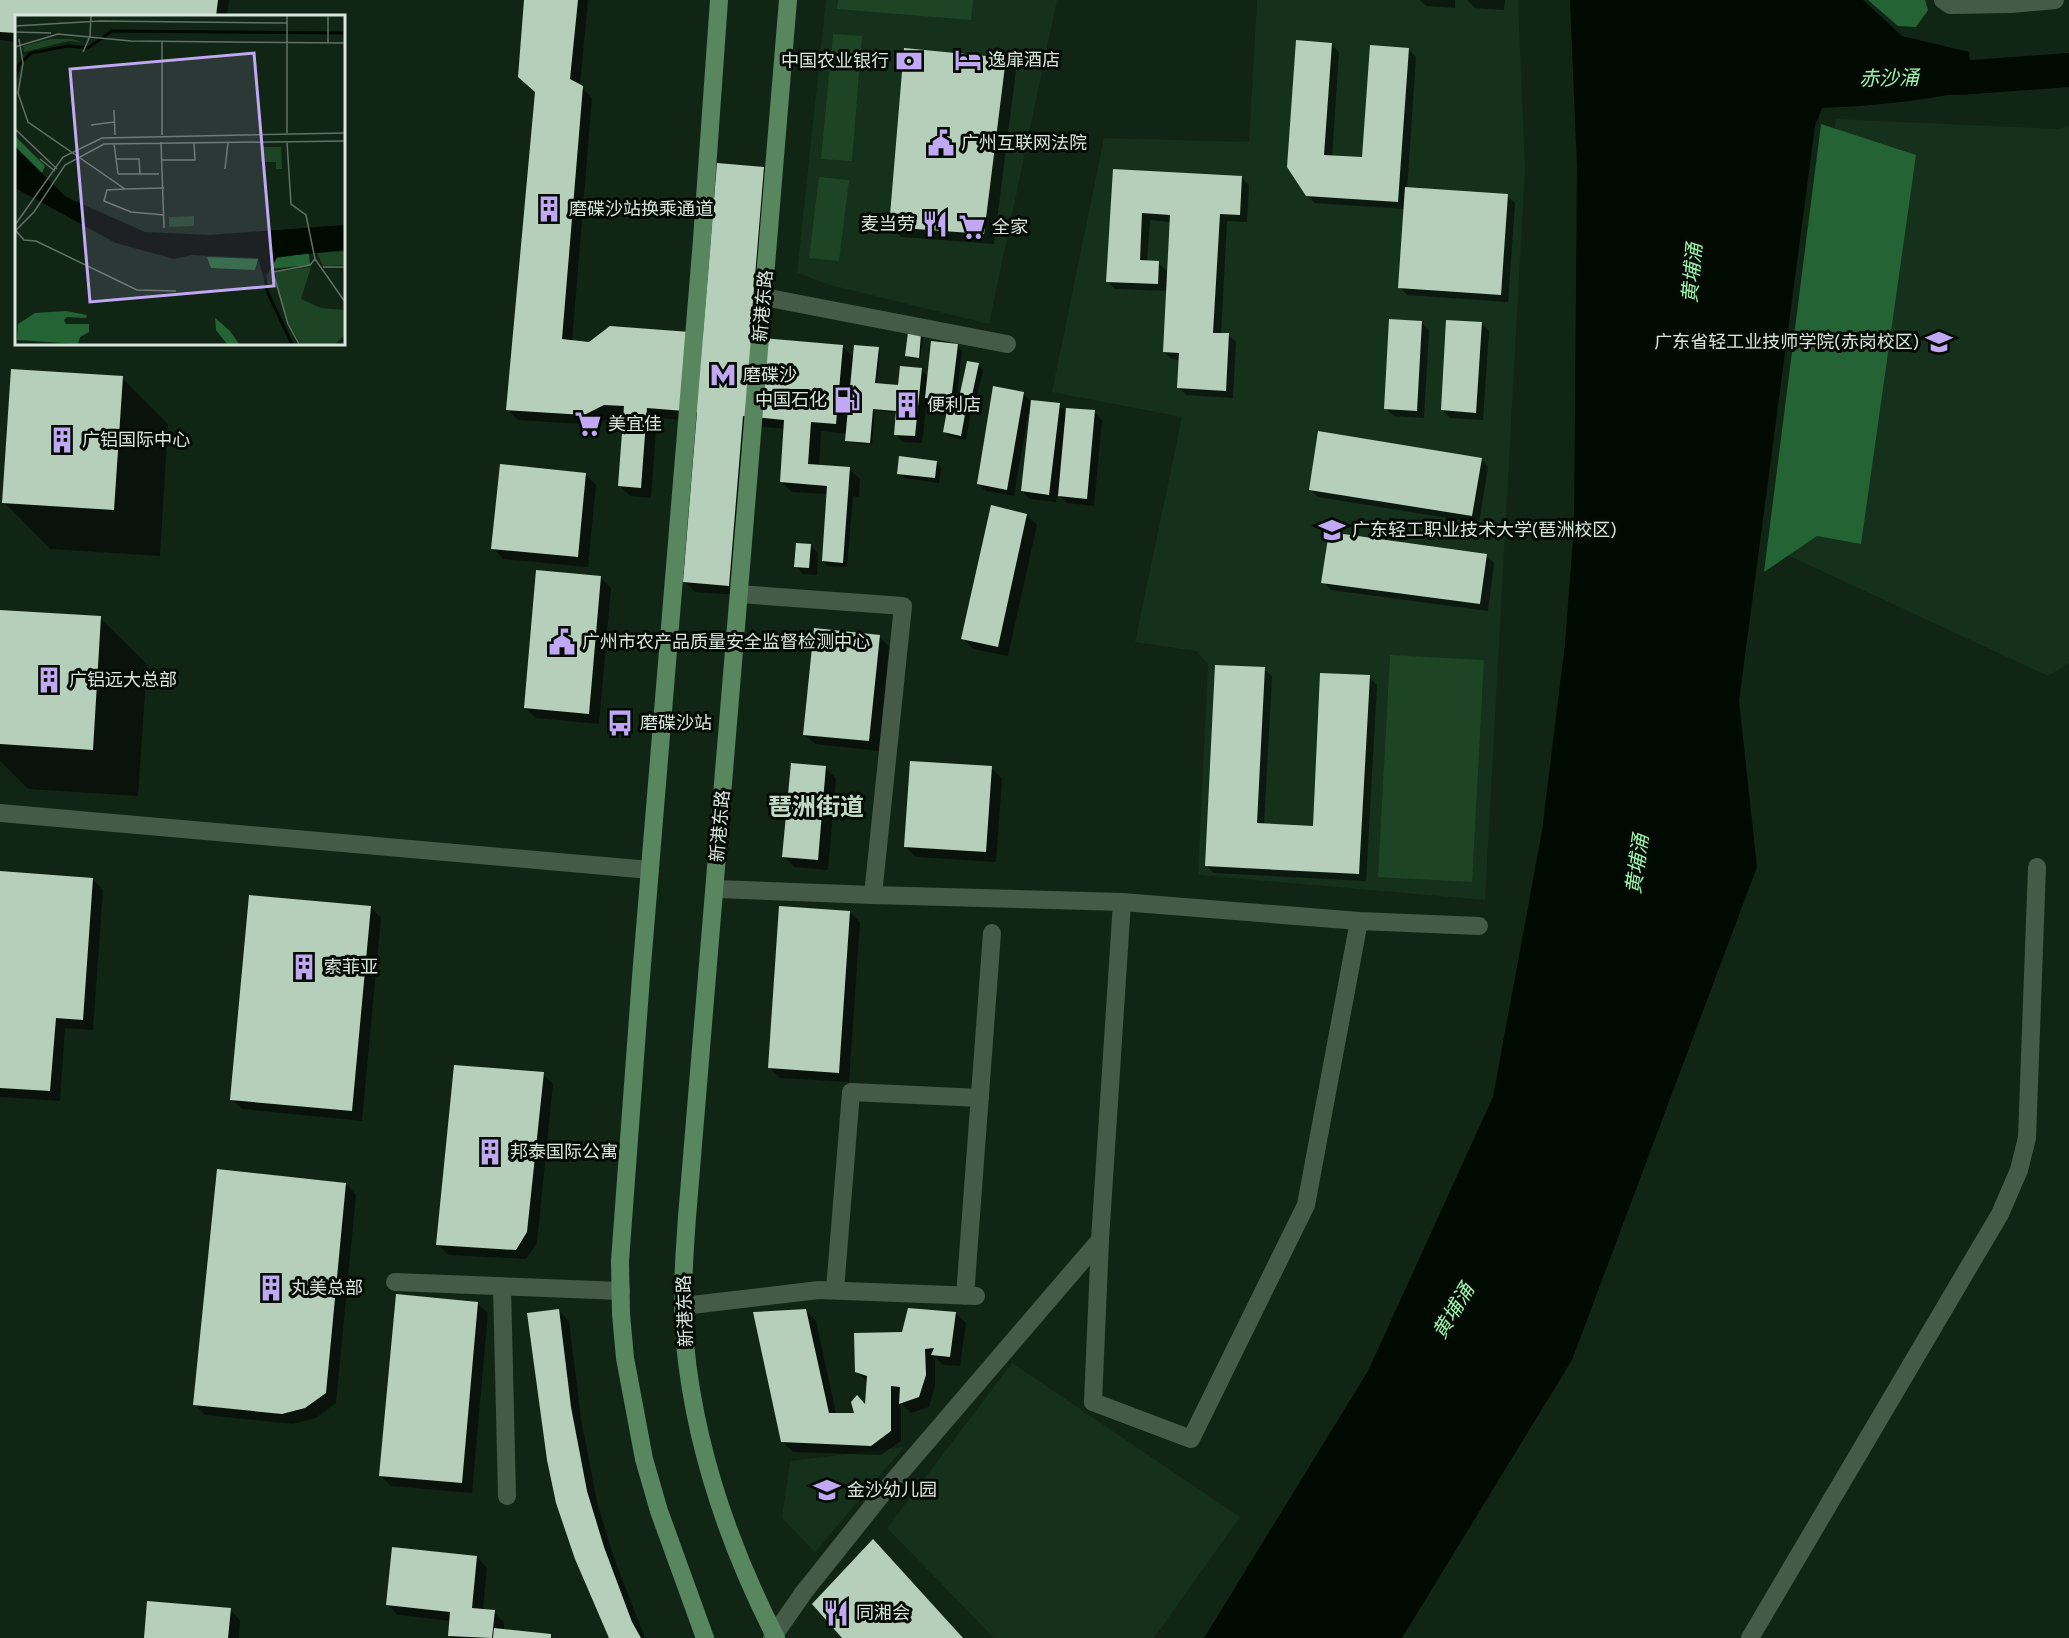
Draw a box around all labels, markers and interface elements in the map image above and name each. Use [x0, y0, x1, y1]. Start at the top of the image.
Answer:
inset map [15, 15, 345, 345]
hotel icon: 逸扉酒店 [953, 45, 983, 75]
bank icon: 中国农业银行 [894, 46, 924, 76]
place label: 逸扉酒店 [988, 49, 1060, 71]
place label: 中国农业银行 [781, 50, 889, 72]
water label: 赤沙涌 [1859, 65, 1921, 91]
public building icon: 广州互联网法院 [926, 128, 956, 158]
place label: 广州互联网法院 [961, 132, 1087, 154]
building icon: 磨碟沙站换乘通道 [534, 194, 564, 224]
place label: 磨碟沙站换乘通道 [569, 198, 713, 220]
restaurant icon: 麦当劳 [920, 209, 950, 239]
supermarket icon: 全家 [957, 212, 987, 242]
place label: 麦当劳 [861, 213, 915, 235]
place label: 全家 [992, 216, 1028, 238]
water label: 黄埔涌 [1677, 240, 1707, 304]
street label: 新港东路 [749, 269, 777, 343]
school or university icon: 广东省轻工业技师学院(赤岗校区) [1924, 327, 1954, 357]
place label: 广东省轻工业技师学院(赤岗校区) [1654, 331, 1919, 353]
metro station icon: 磨碟沙 [708, 360, 738, 390]
place label: 磨碟沙 [743, 364, 797, 386]
fuel station icon: 中国石化 [832, 385, 862, 415]
place label: 中国石化 [755, 389, 827, 411]
building icon: 便利店 [892, 390, 922, 420]
place label: 便利店 [927, 394, 981, 416]
supermarket icon: 美宜佳 [573, 409, 603, 439]
place label: 美宜佳 [608, 413, 662, 435]
building icon: 广铝国际中心 [47, 425, 77, 455]
place label: 广铝国际中心 [82, 429, 190, 451]
school or university icon: 广东轻工职业技术大学(琶洲校区) [1317, 515, 1347, 545]
place label: 广东轻工职业技术大学(琶洲校区) [1352, 519, 1617, 541]
public building icon: 广州市农产品质量安全监督检测中心 [547, 627, 577, 657]
place label: 广州市农产品质量安全监督检测中心 [582, 631, 870, 653]
building icon: 广铝远大总部 [34, 665, 64, 695]
place label: 广铝远大总部 [69, 669, 177, 691]
bus stop icon: 磨碟沙站 [605, 708, 635, 738]
place label: 磨碟沙站 [640, 712, 712, 734]
street label: 新港东路 [706, 789, 734, 863]
district label: 琶洲街道 [768, 792, 864, 821]
water label: 黄埔涌 [1621, 831, 1653, 895]
building icon: 索菲亚 [289, 952, 319, 982]
place label: 索菲亚 [324, 956, 378, 978]
building icon: 邦泰国际公寓 [475, 1137, 505, 1167]
place label: 邦泰国际公寓 [510, 1141, 618, 1163]
building icon: 丸美总部 [256, 1273, 286, 1303]
street label: 新港东路 [673, 1275, 697, 1347]
place label: 丸美总部 [291, 1277, 363, 1299]
water label: 黄埔涌 [1427, 1277, 1480, 1343]
school or university icon: 金沙幼儿园 [812, 1475, 842, 1505]
place label: 金沙幼儿园 [847, 1479, 937, 1501]
restaurant icon: 同湘会 [821, 1598, 851, 1628]
place label: 同湘会 [856, 1602, 910, 1624]

